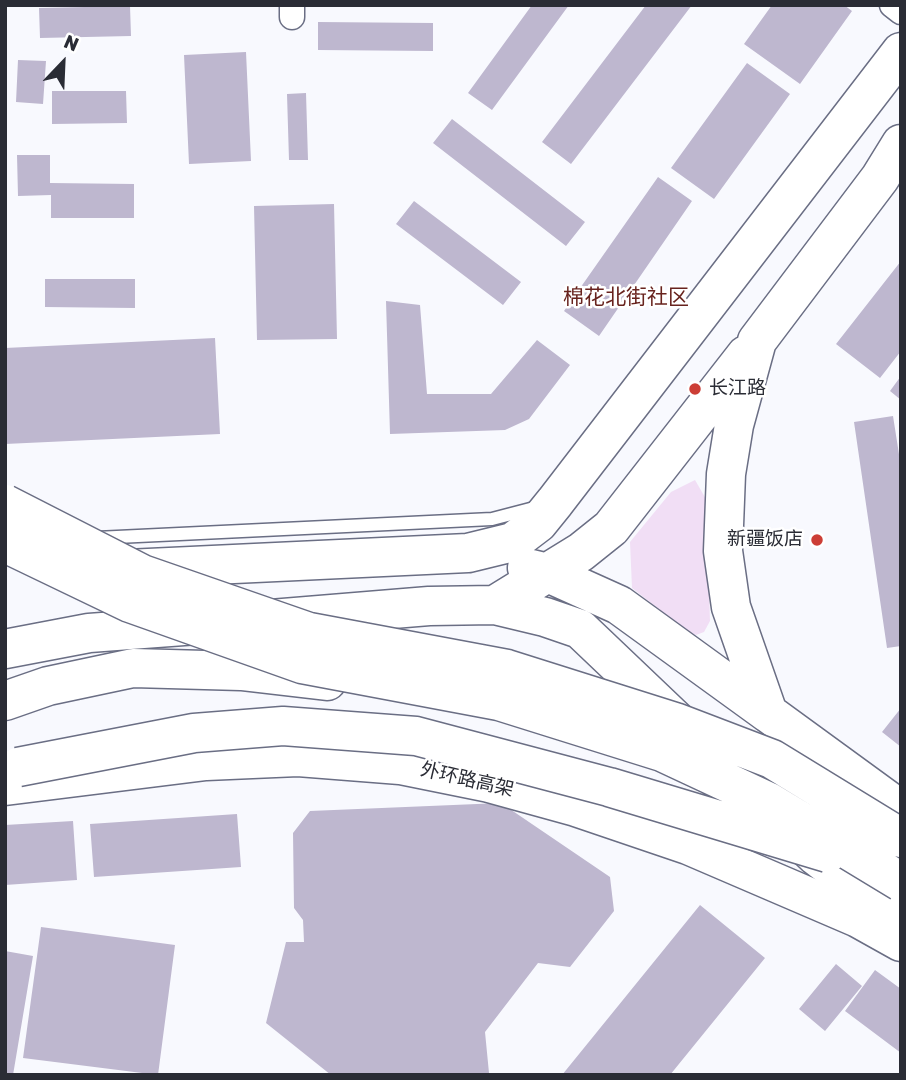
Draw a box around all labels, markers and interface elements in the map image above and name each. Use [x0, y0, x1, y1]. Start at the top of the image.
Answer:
north arrow [28, 28, 98, 98]
text: N [61, 30, 82, 56]
district label: 棉花北街社区 [563, 285, 689, 311]
place label: 长江路 [709, 378, 766, 400]
marker: 长江路 [687, 381, 703, 397]
place label: 新疆饭店 [727, 529, 803, 551]
marker: 新疆饭店 [809, 532, 825, 548]
street label: 外环路高架 [418, 758, 516, 802]

